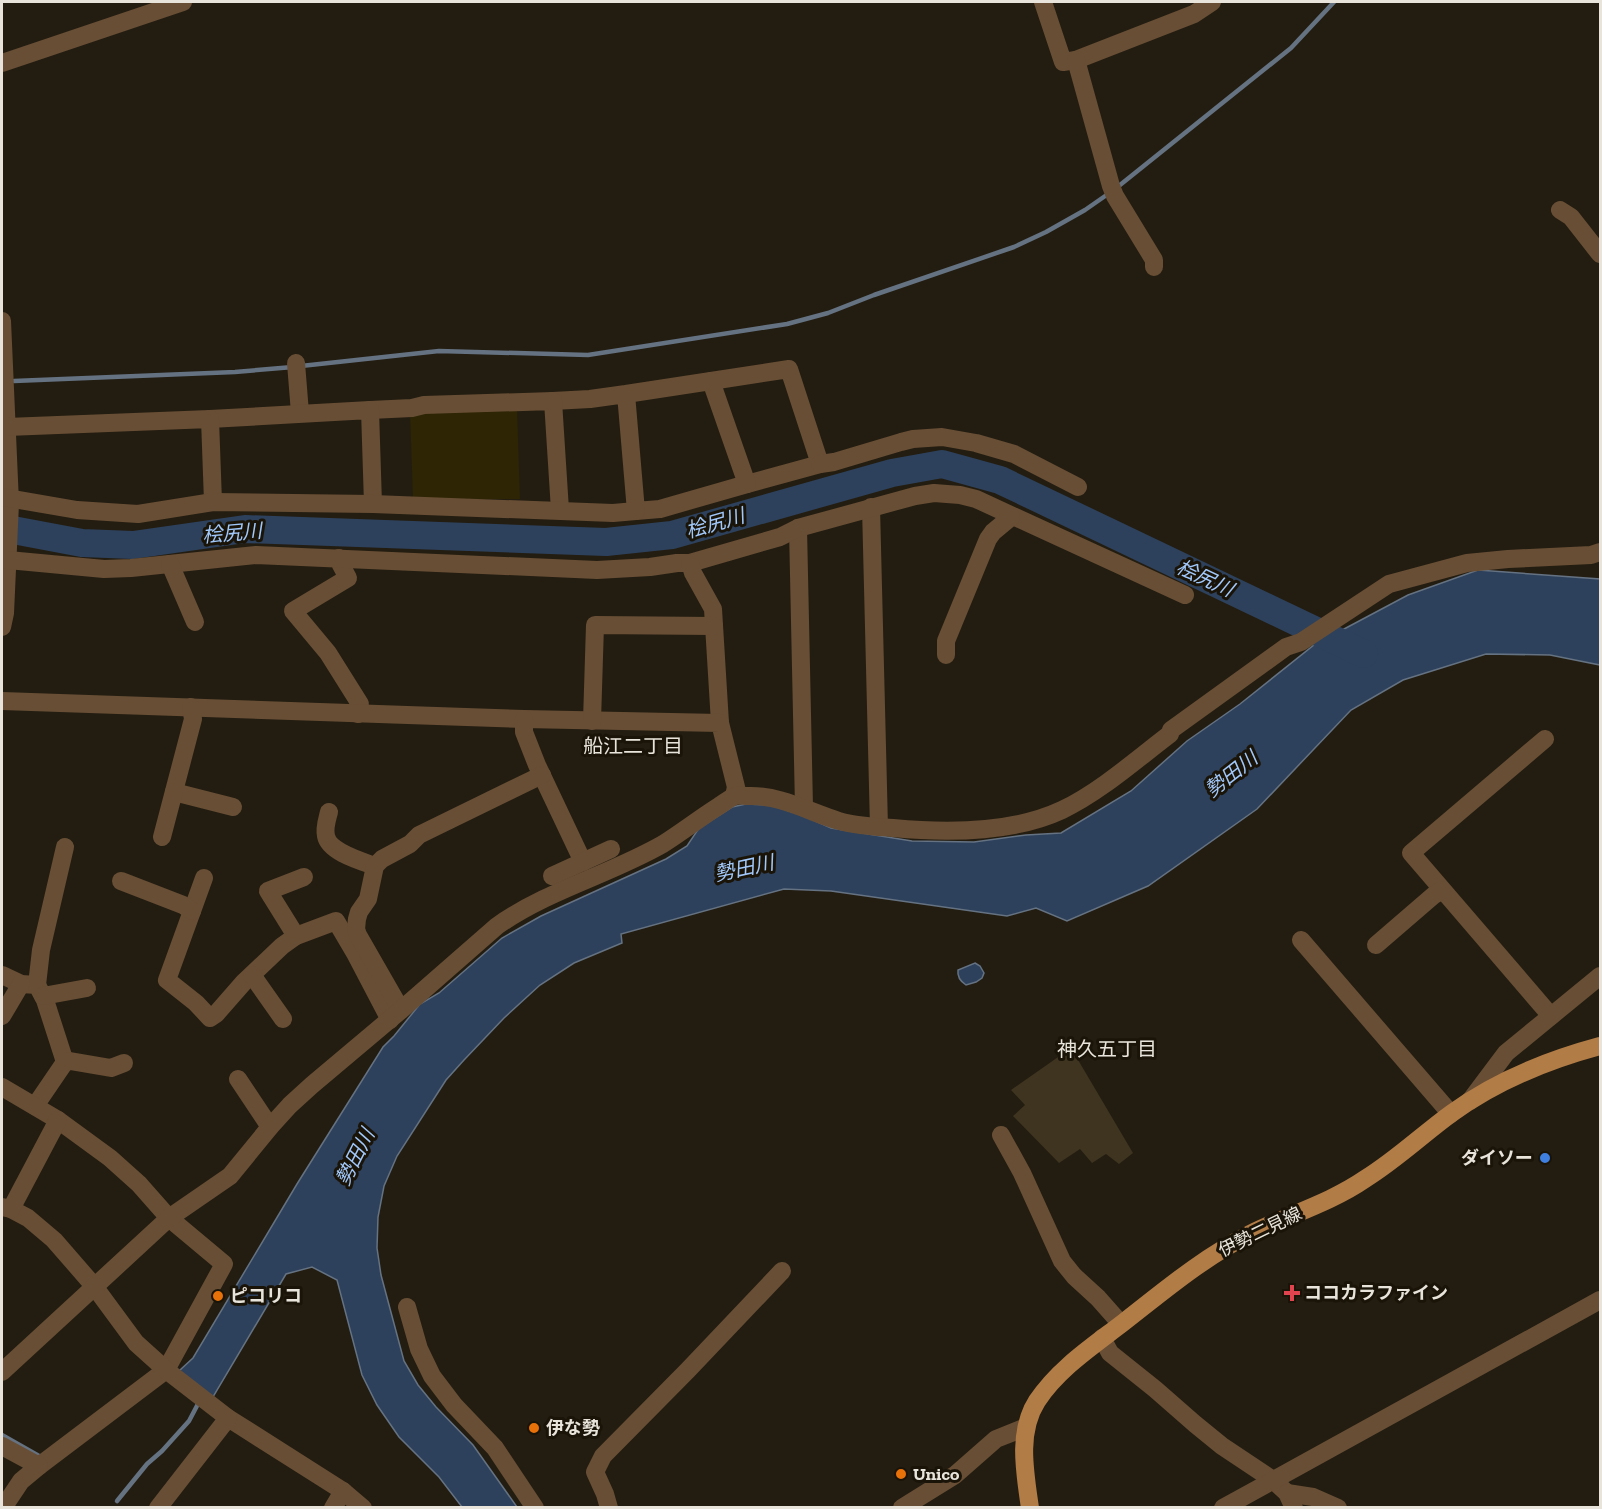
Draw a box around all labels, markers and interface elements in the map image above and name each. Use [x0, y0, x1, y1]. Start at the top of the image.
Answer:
water label: 桧尻川 [683, 503, 749, 543]
water label: 桧尻川 [201, 518, 265, 548]
water label: 桧尻川 [1173, 554, 1239, 602]
district label: 船江二丁目 [583, 734, 683, 758]
water label: 勢田川 [1200, 745, 1264, 802]
water label: 勢田川 [712, 850, 778, 886]
district label: 神久五丁目 [1057, 1037, 1157, 1061]
water label: 勢田川 [331, 1123, 380, 1189]
place label: ダイソー [1461, 1147, 1533, 1169]
marker: ダイソー [1538, 1151, 1552, 1165]
street label: 伊勢二見線 [1215, 1202, 1305, 1262]
place label: ココカラファイン [1304, 1282, 1448, 1304]
place label: ピコリコ [230, 1285, 302, 1307]
marker: ココカラファイン [1285, 1286, 1299, 1300]
marker: ピコリコ [211, 1289, 225, 1303]
place label: 伊な勢 [546, 1417, 600, 1439]
marker: 伊な勢 [527, 1421, 541, 1435]
place label: Unico [913, 1463, 960, 1485]
marker: Unico [894, 1467, 908, 1481]

